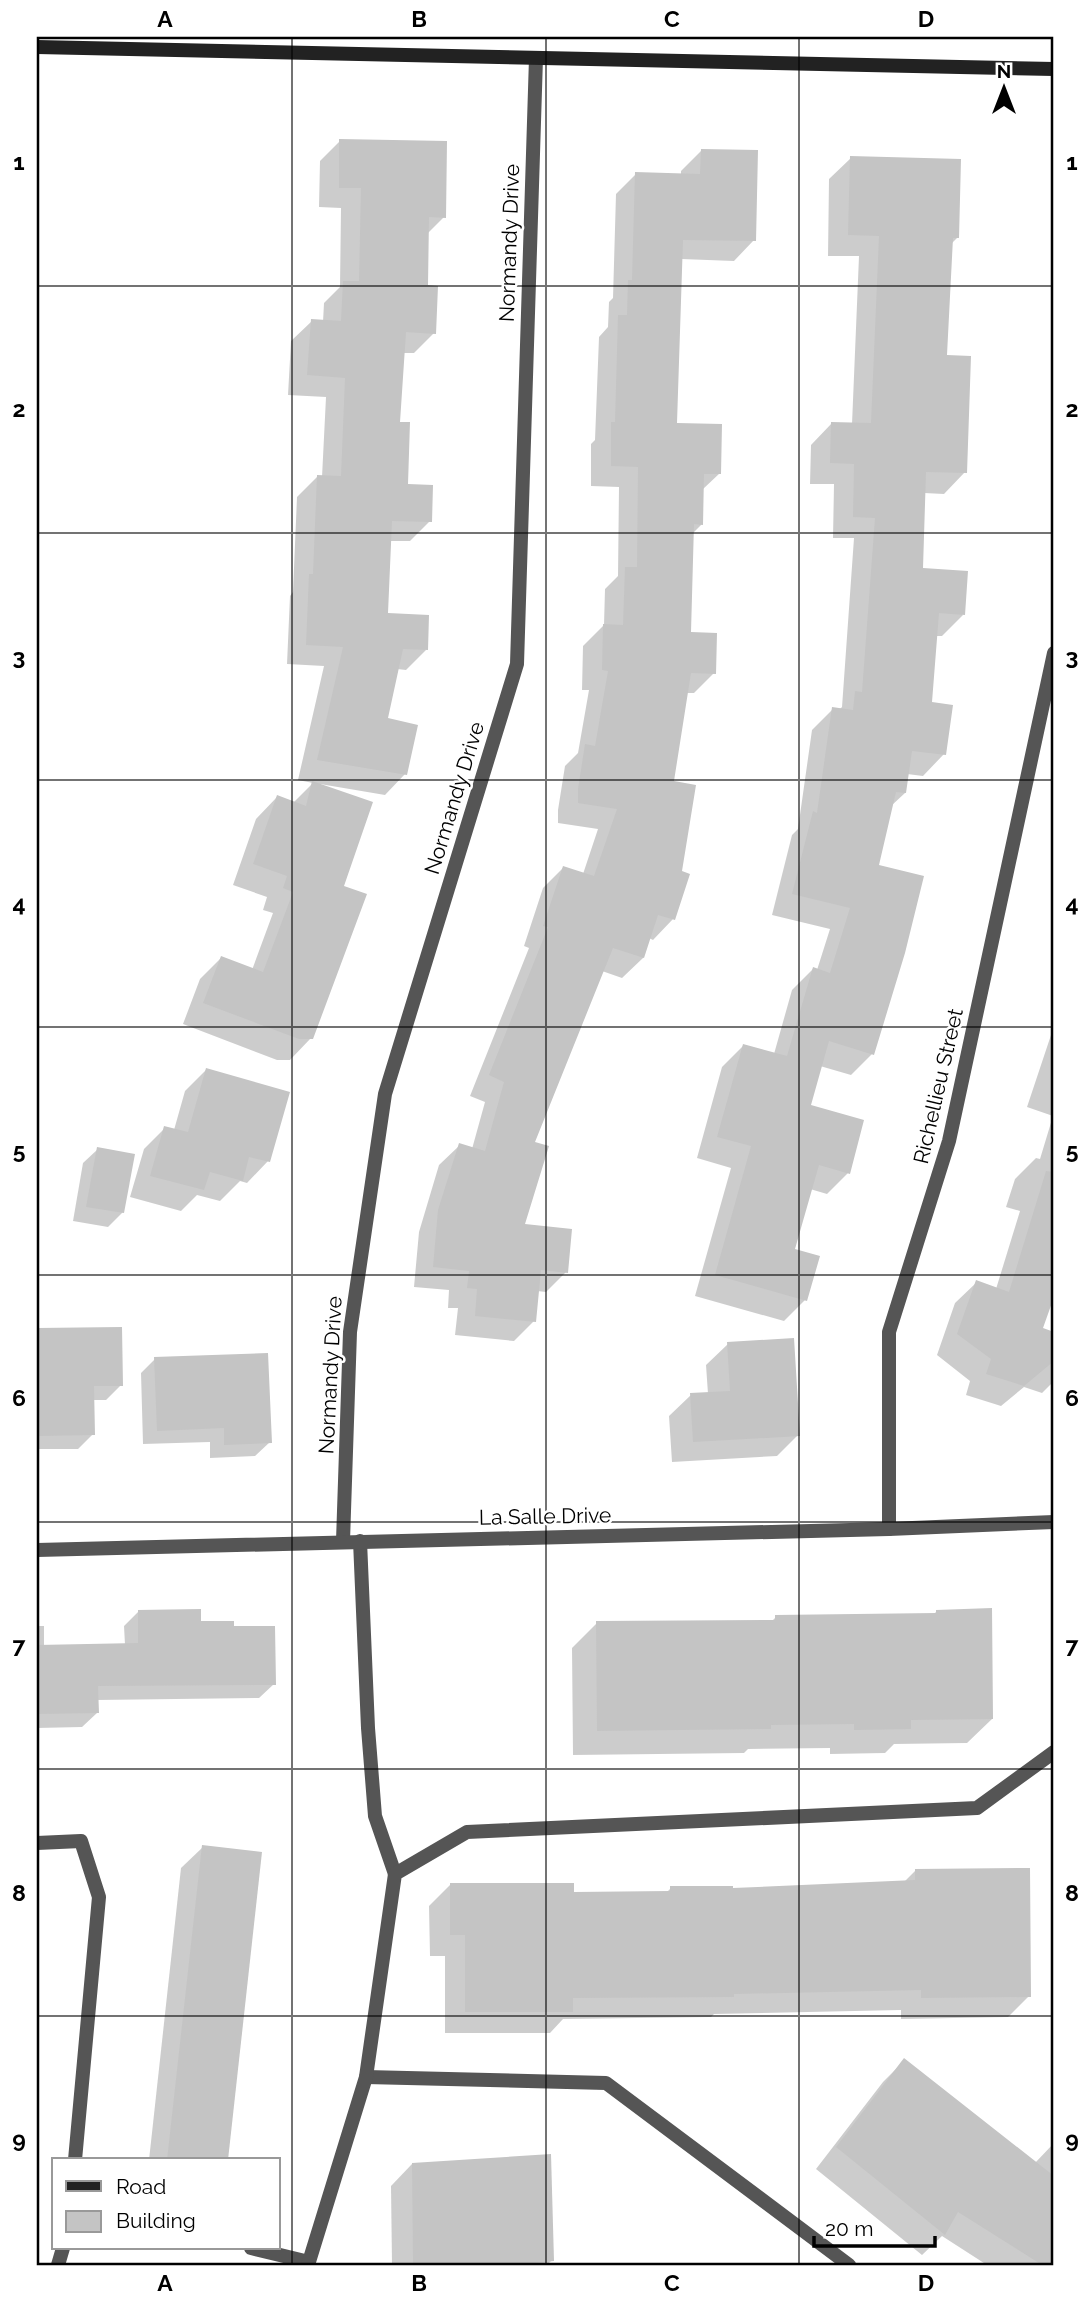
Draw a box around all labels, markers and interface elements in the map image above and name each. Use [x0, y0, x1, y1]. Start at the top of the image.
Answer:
text: A [157, 5, 173, 32]
text: B [411, 5, 427, 32]
text: C [664, 5, 680, 32]
text: D [918, 5, 934, 32]
north arrow [968, 52, 1038, 122]
text: N [997, 60, 1011, 82]
text: 1 [13, 148, 25, 175]
text: 1 [1066, 148, 1078, 175]
street label: Normandy Drive [494, 163, 524, 323]
text: 2 [13, 395, 25, 422]
text: 2 [1066, 395, 1078, 422]
text: 3 [13, 643, 25, 670]
text: 3 [1066, 643, 1078, 670]
street label: Normandy Drive [419, 719, 489, 877]
text: 4 [12, 890, 26, 917]
text: 4 [1065, 890, 1079, 917]
street label: Richellieu Street [908, 1006, 968, 1166]
text: 5 [13, 1137, 26, 1164]
text: 5 [1066, 1137, 1079, 1164]
street label: Normandy Drive [313, 1295, 347, 1455]
text: 6 [12, 1384, 26, 1411]
text: 6 [1065, 1384, 1079, 1411]
street label: La Salle Drive [479, 1502, 611, 1530]
text: 7 [13, 1631, 26, 1658]
text: 7 [1066, 1631, 1079, 1658]
text: 8 [12, 1879, 26, 1906]
text: 8 [1065, 1879, 1079, 1906]
text: 9 [12, 2126, 26, 2153]
text: 9 [1065, 2126, 1079, 2153]
legend [52, 2158, 280, 2250]
text: Road [116, 2174, 166, 2199]
scale bar [814, 2204, 935, 2248]
text: Building [116, 2208, 196, 2233]
text: 20 m [825, 2216, 873, 2241]
text: A [157, 2269, 173, 2296]
text: B [411, 2269, 427, 2296]
text: C [664, 2269, 680, 2296]
text: D [918, 2269, 934, 2296]

